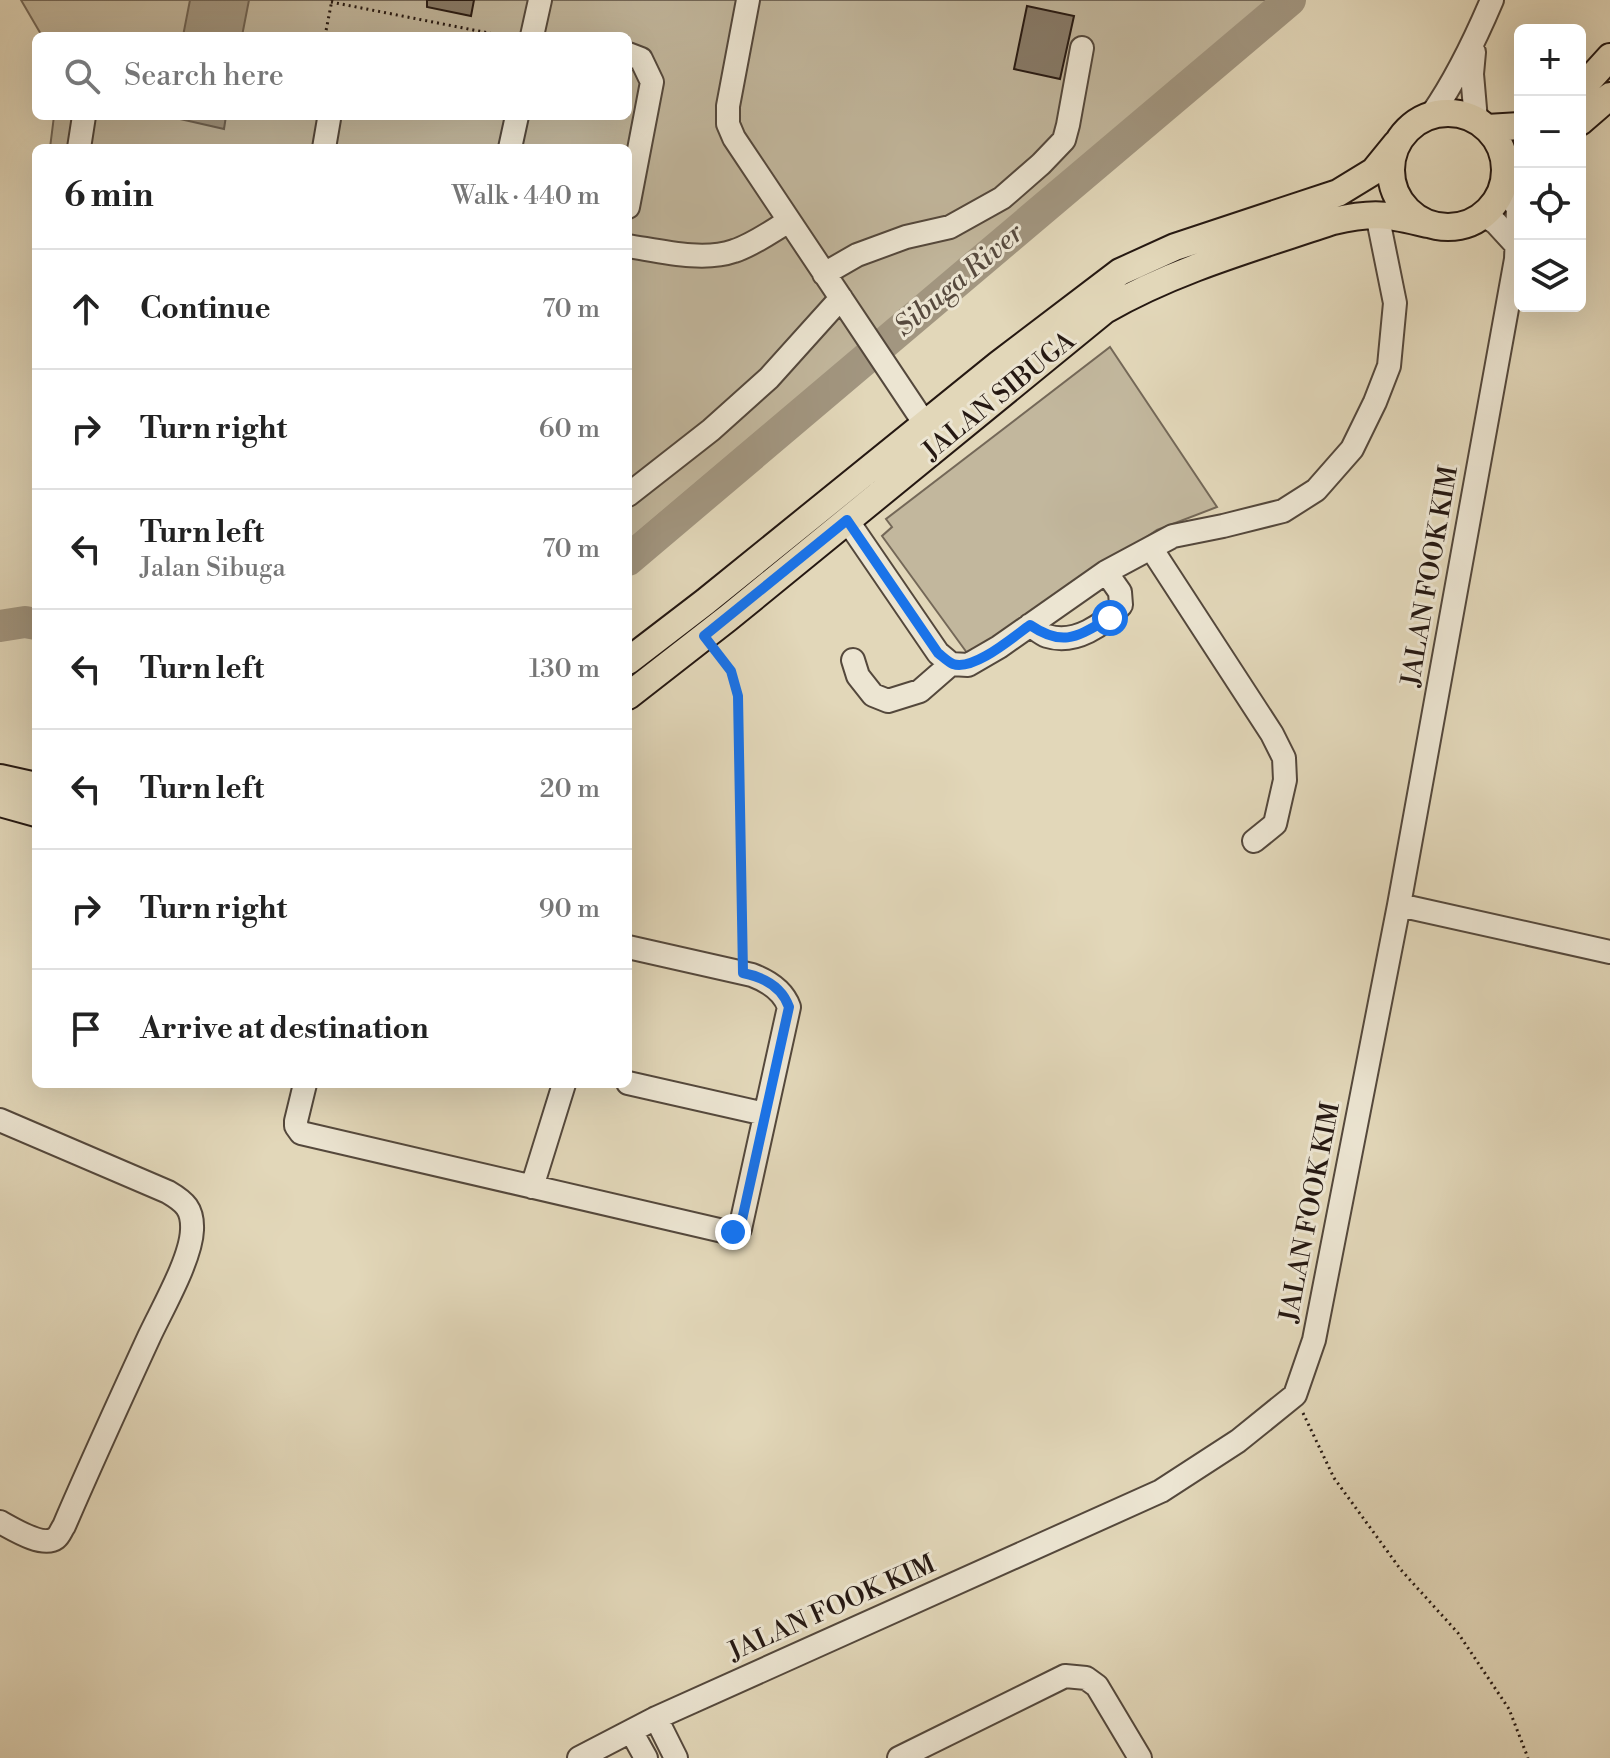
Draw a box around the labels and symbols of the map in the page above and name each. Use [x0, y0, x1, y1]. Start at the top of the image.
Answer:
water label: Sibuga River [887, 215, 1031, 344]
street label: JALAN SIBUGA [916, 324, 1083, 468]
street label: JALAN FOOK KIM [1395, 463, 1465, 690]
route start [1092, 600, 1128, 636]
street label: JALAN FOOK KIM [1273, 1099, 1347, 1326]
route end [715, 1214, 751, 1250]
street label: JALAN FOOK KIM [723, 1548, 941, 1668]

